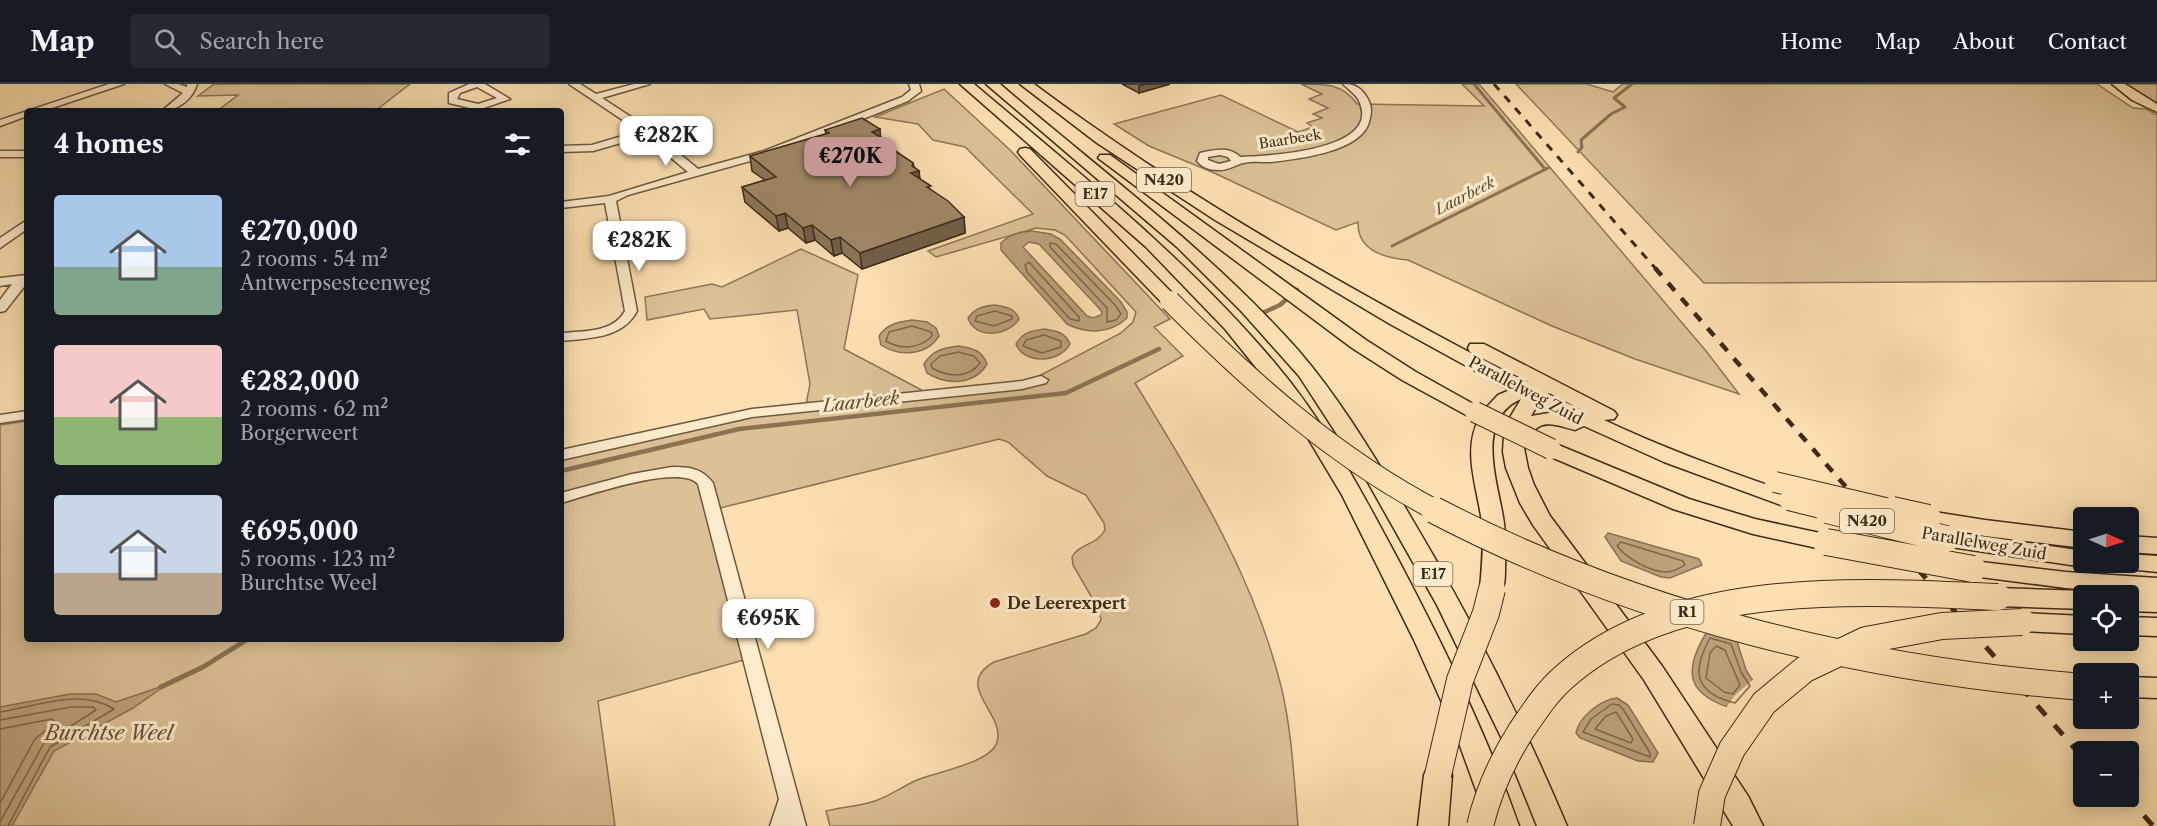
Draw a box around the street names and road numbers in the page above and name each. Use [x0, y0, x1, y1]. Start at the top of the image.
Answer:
street label: Baarbeek [1258, 125, 1323, 153]
road number: N420 [1137, 168, 1191, 192]
road number: E17 [1076, 182, 1114, 206]
street label: Parallelweg Zuid [1465, 351, 1587, 429]
road number: N420 [1840, 509, 1894, 533]
street label: Parallelweg Zuid [1920, 522, 2048, 564]
road number: E17 [1414, 562, 1452, 586]
road number: R1 [1670, 600, 1704, 624]

